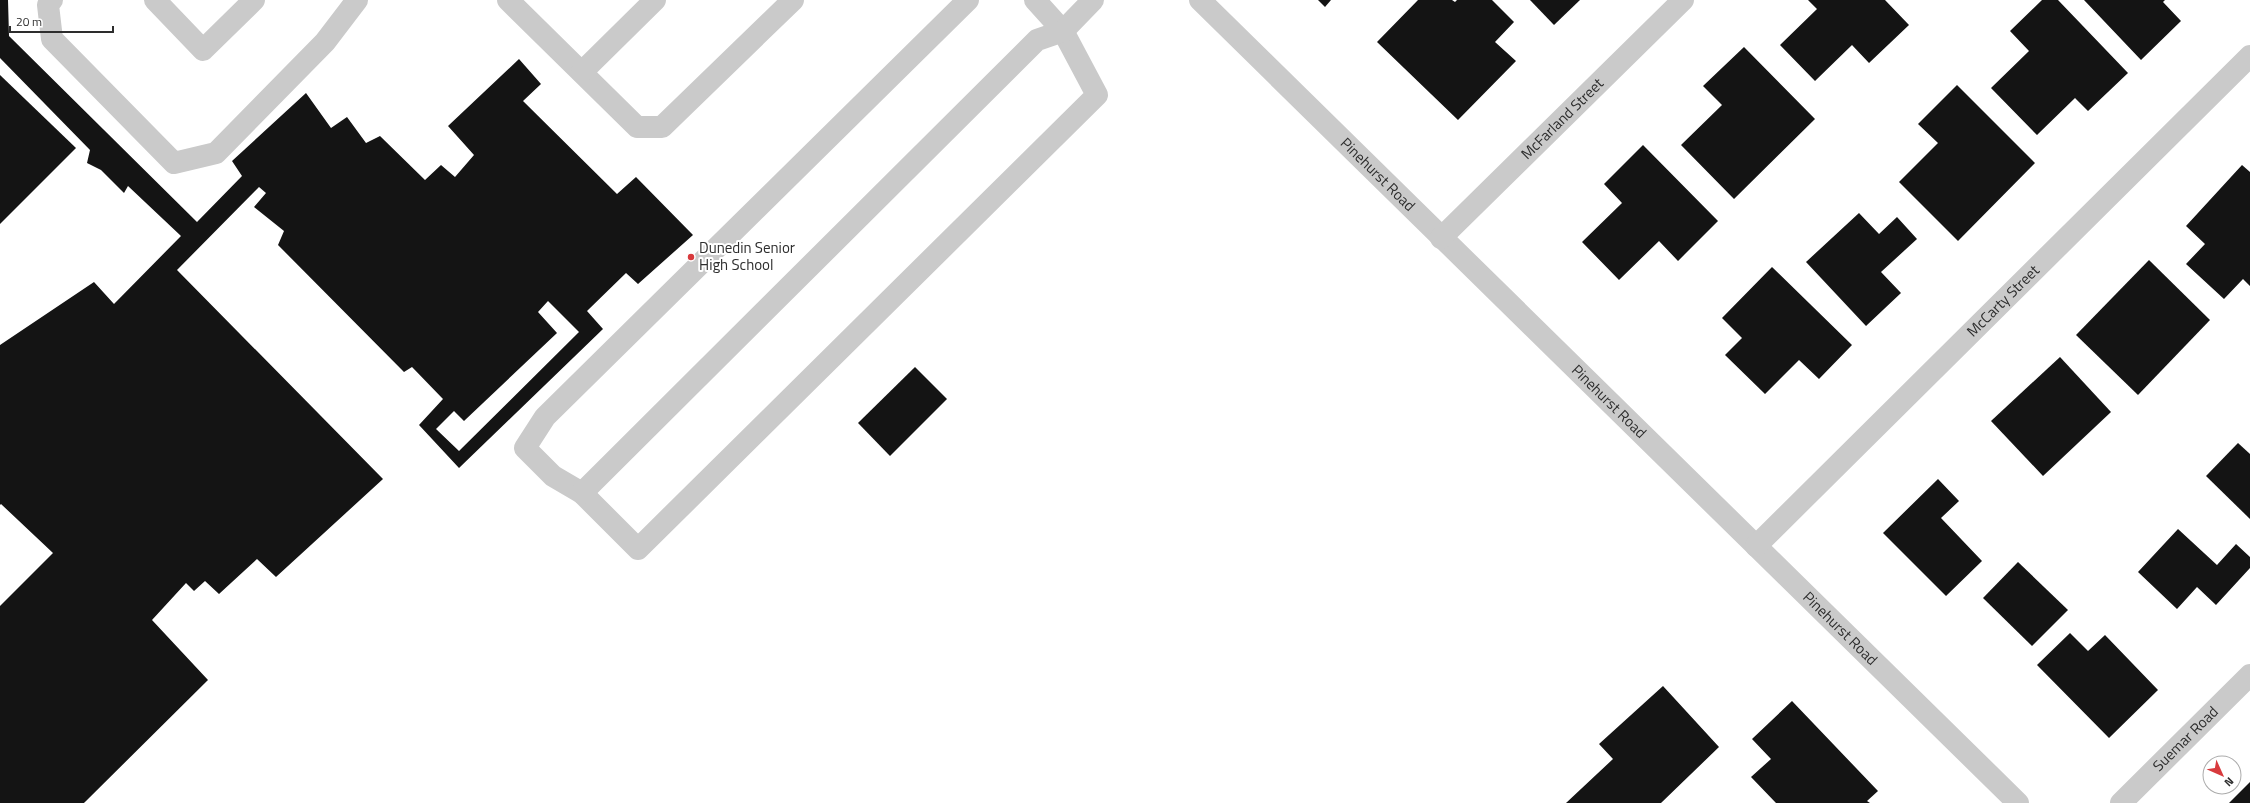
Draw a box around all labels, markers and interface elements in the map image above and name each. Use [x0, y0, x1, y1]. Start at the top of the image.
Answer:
scale bar [10, 8, 113, 34]
text: 20 m [16, 12, 42, 31]
street label: McFarland Street [1515, 72, 1609, 165]
street label: Pinehurst Road [1335, 132, 1421, 216]
place label: Dunedin Senior High School [699, 236, 795, 276]
marker: Dunedin Senior High School [686, 252, 696, 262]
street label: McCarty Street [1961, 259, 2045, 342]
street label: Pinehurst Road [1567, 359, 1652, 443]
street label: Pinehurst Road [1798, 586, 1883, 670]
street label: Suemar Road [2147, 701, 2223, 777]
north arrow [2202, 755, 2242, 795]
text: N [2221, 774, 2237, 790]

